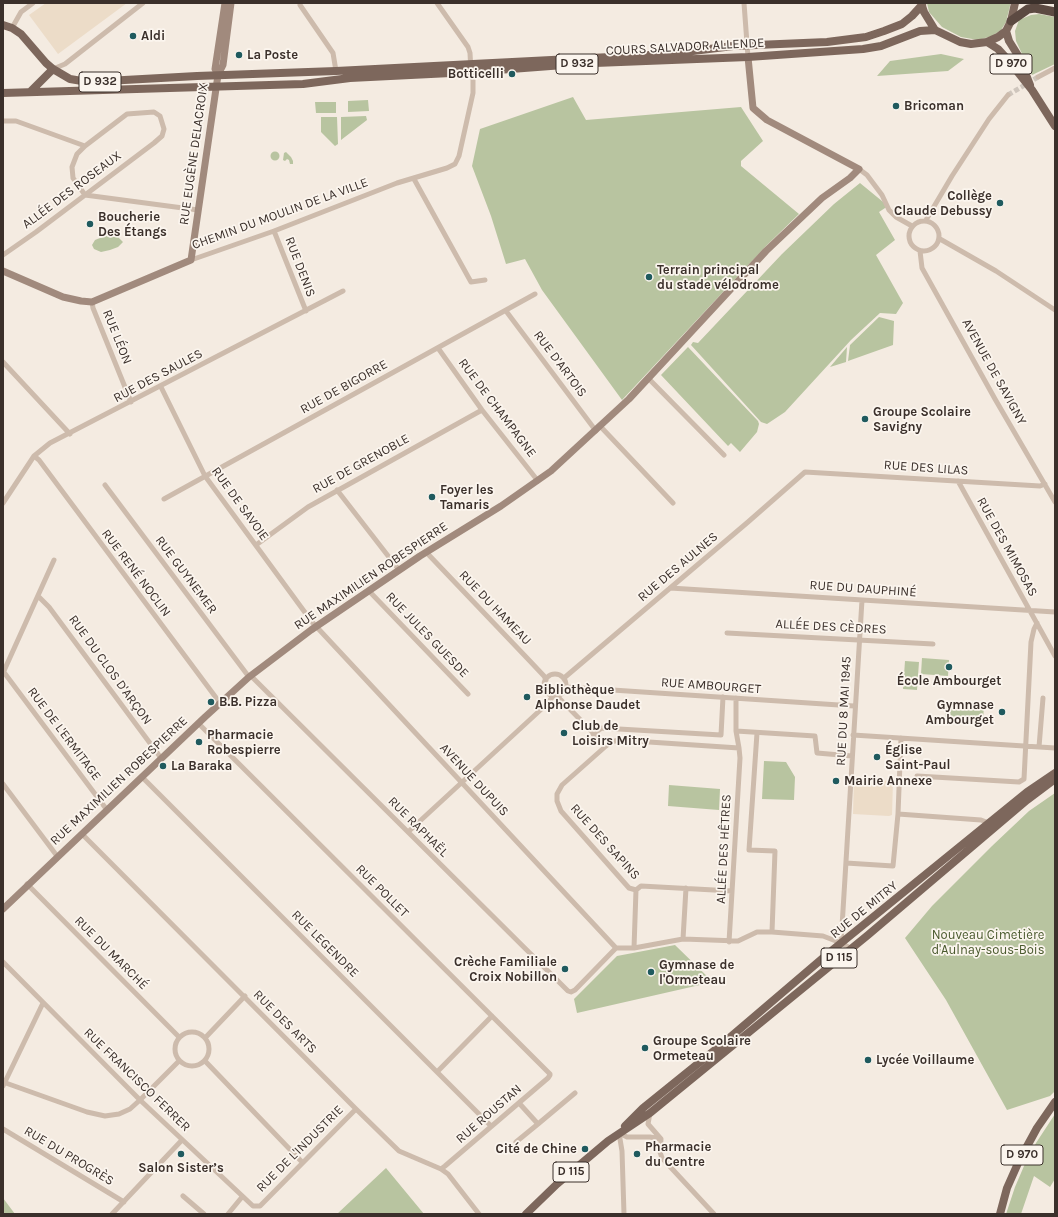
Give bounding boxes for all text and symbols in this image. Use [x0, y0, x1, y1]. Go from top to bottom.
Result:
place label: Aldi [141, 28, 165, 44]
marker: Aldi [128, 31, 138, 41]
street label: COURS SALVADOR ALLENDE [605, 35, 765, 59]
place label: La Poste [247, 47, 298, 63]
marker: La Poste [234, 50, 244, 60]
road number: D 932 [556, 54, 598, 74]
road number: D 970 [990, 54, 1032, 74]
place label: Botticelli [448, 66, 504, 82]
marker: Botticelli [507, 69, 517, 79]
road number: D 932 [79, 72, 121, 92]
street label: RUE EUGÈNE DELACROIX [176, 82, 212, 226]
place label: Bricoman [904, 98, 964, 114]
marker: Bricoman [891, 101, 901, 111]
street label: ALLÉE DES ROSEAUX [19, 148, 125, 232]
street label: CHEMIN DU MOULIN DE LA VILLE [190, 175, 370, 253]
place label: Collège Claude Debussy [894, 188, 992, 219]
marker: Collège Claude Debussy [995, 198, 1005, 208]
place label: Boucherie Des Étangs [98, 209, 167, 240]
marker: Boucherie Des Étangs [85, 219, 95, 229]
street label: RUE DENIS [281, 235, 319, 299]
place label: Terrain principal du stade vélodrome [657, 262, 779, 293]
marker: Terrain principal du stade vélodrome [644, 272, 654, 282]
street label: RUE LÉON [99, 307, 135, 367]
street label: AVENUE DE SAVIGNY [958, 316, 1030, 428]
street label: RUE D'ARTOIS [530, 328, 590, 400]
street label: RUE DES SAULES [111, 346, 205, 406]
street label: RUE DE CHAMPAGNE [455, 356, 539, 460]
street label: RUE DE BIGORRE [298, 357, 390, 417]
place label: Groupe Scolaire Savigny [873, 404, 971, 435]
marker: Groupe Scolaire Savigny [860, 414, 870, 424]
street label: RUE DE GRENOBLE [310, 431, 412, 497]
street label: RUE DES LILAS [883, 457, 969, 479]
street label: RUE DE SAVOIE [208, 464, 272, 544]
place label: Foyer les Tamaris [440, 482, 494, 513]
marker: Foyer les Tamaris [427, 492, 437, 502]
street label: RUE DES MIMOSAS [973, 495, 1041, 599]
street label: RUE MAXIMILIEN ROBESPIERRE [291, 519, 451, 633]
street label: RUE RENÉ NOCLIN [98, 526, 174, 620]
street label: RUE DES AULNES [635, 529, 721, 605]
street label: RUE GUYNEMER [152, 533, 220, 617]
street label: RUE DU HAMEAU [456, 568, 534, 648]
street label: RUE DU DAUPHINÉ [809, 577, 917, 601]
street label: RUE JULES GUESDE [382, 589, 472, 681]
street label: RUE DU CLOS D'ARÇON [65, 612, 155, 728]
street label: ALLÉE DES CÈDRES [775, 616, 887, 638]
street label: RUE DU 8 MAI 1945 [833, 656, 855, 766]
marker: École Ambourget [944, 662, 954, 672]
place label: École Ambourget [897, 673, 1001, 689]
street label: RUE AMBOURGET [660, 675, 762, 697]
place label: Bibliothèque Alphonse Daudet [535, 682, 640, 713]
street label: RUE DE L'ERMITAGE [24, 684, 104, 784]
marker: Bibliothèque Alphonse Daudet [522, 692, 532, 702]
place label: B.B. Pizza [219, 694, 277, 710]
marker: B.B. Pizza [206, 697, 216, 707]
place label: Gymnase Ambourget [925, 697, 994, 728]
marker: Gymnase Ambourget [997, 707, 1007, 717]
street label: RUE MAXIMILIEN ROBESPIERRE [47, 713, 191, 849]
place label: Club de Loisirs Mitry [572, 718, 649, 749]
place label: Pharmacie Robespierre [207, 727, 281, 758]
marker: Club de Loisirs Mitry [559, 728, 569, 738]
marker: Pharmacie Robespierre [194, 737, 204, 747]
street label: AVENUE DUPUIS [436, 740, 512, 820]
place label: Église Saint-Paul [885, 742, 951, 773]
marker: Église Saint-Paul [872, 752, 882, 762]
place label: La Baraka [171, 758, 232, 774]
marker: La Baraka [158, 761, 168, 771]
place label: Mairie Annexe [844, 773, 932, 789]
marker: Mairie Annexe [831, 776, 841, 786]
street label: RUE RAPHAËL [385, 794, 451, 860]
street label: ALLÉE DES HÊTRES [713, 794, 735, 904]
street label: RUE DES SAPINS [567, 801, 643, 883]
street label: RUE POLLET [352, 861, 412, 921]
street label: RUE DE MITRY [827, 878, 901, 942]
street label: RUE LEGENDRE [288, 907, 362, 981]
street label: RUE DU MARCHÉ [71, 913, 151, 993]
park label: Nouveau Cimetière d'Aulnay-sous-Bois [931, 927, 1045, 958]
road number: D 115 [821, 948, 857, 968]
place label: Crèche Familiale Croix Nobillon [454, 954, 557, 985]
place label: Gymnase de l'Ormeteau [659, 957, 734, 988]
marker: Crèche Familiale Croix Nobillon [560, 964, 570, 974]
marker: Gymnase de l'Ormeteau [646, 967, 656, 977]
street label: RUE DES ARTS [250, 987, 320, 1057]
street label: RUE FRANCISCO FERRER [80, 1025, 194, 1135]
place label: Groupe Scolaire Ormeteau [653, 1033, 751, 1064]
marker: Groupe Scolaire Ormeteau [640, 1043, 650, 1053]
place label: Lycée Voillaume [876, 1052, 974, 1068]
marker: Lycée Voillaume [863, 1055, 873, 1065]
street label: RUE ROUSTAN [453, 1081, 525, 1147]
street label: RUE DE L'INDUSTRIE [253, 1102, 347, 1196]
street label: RUE DU PROGRÈS [21, 1123, 117, 1189]
place label: Pharmacie du Centre [645, 1139, 711, 1170]
place label: Cité de Chine [495, 1141, 577, 1157]
marker: Cité de Chine [580, 1144, 590, 1154]
road number: D 970 [1001, 1145, 1043, 1165]
marker: Salon Sister’s [176, 1149, 186, 1159]
marker: Pharmacie du Centre [632, 1149, 642, 1159]
place label: Salon Sister’s [138, 1160, 224, 1176]
road number: D 115 [553, 1162, 589, 1182]

